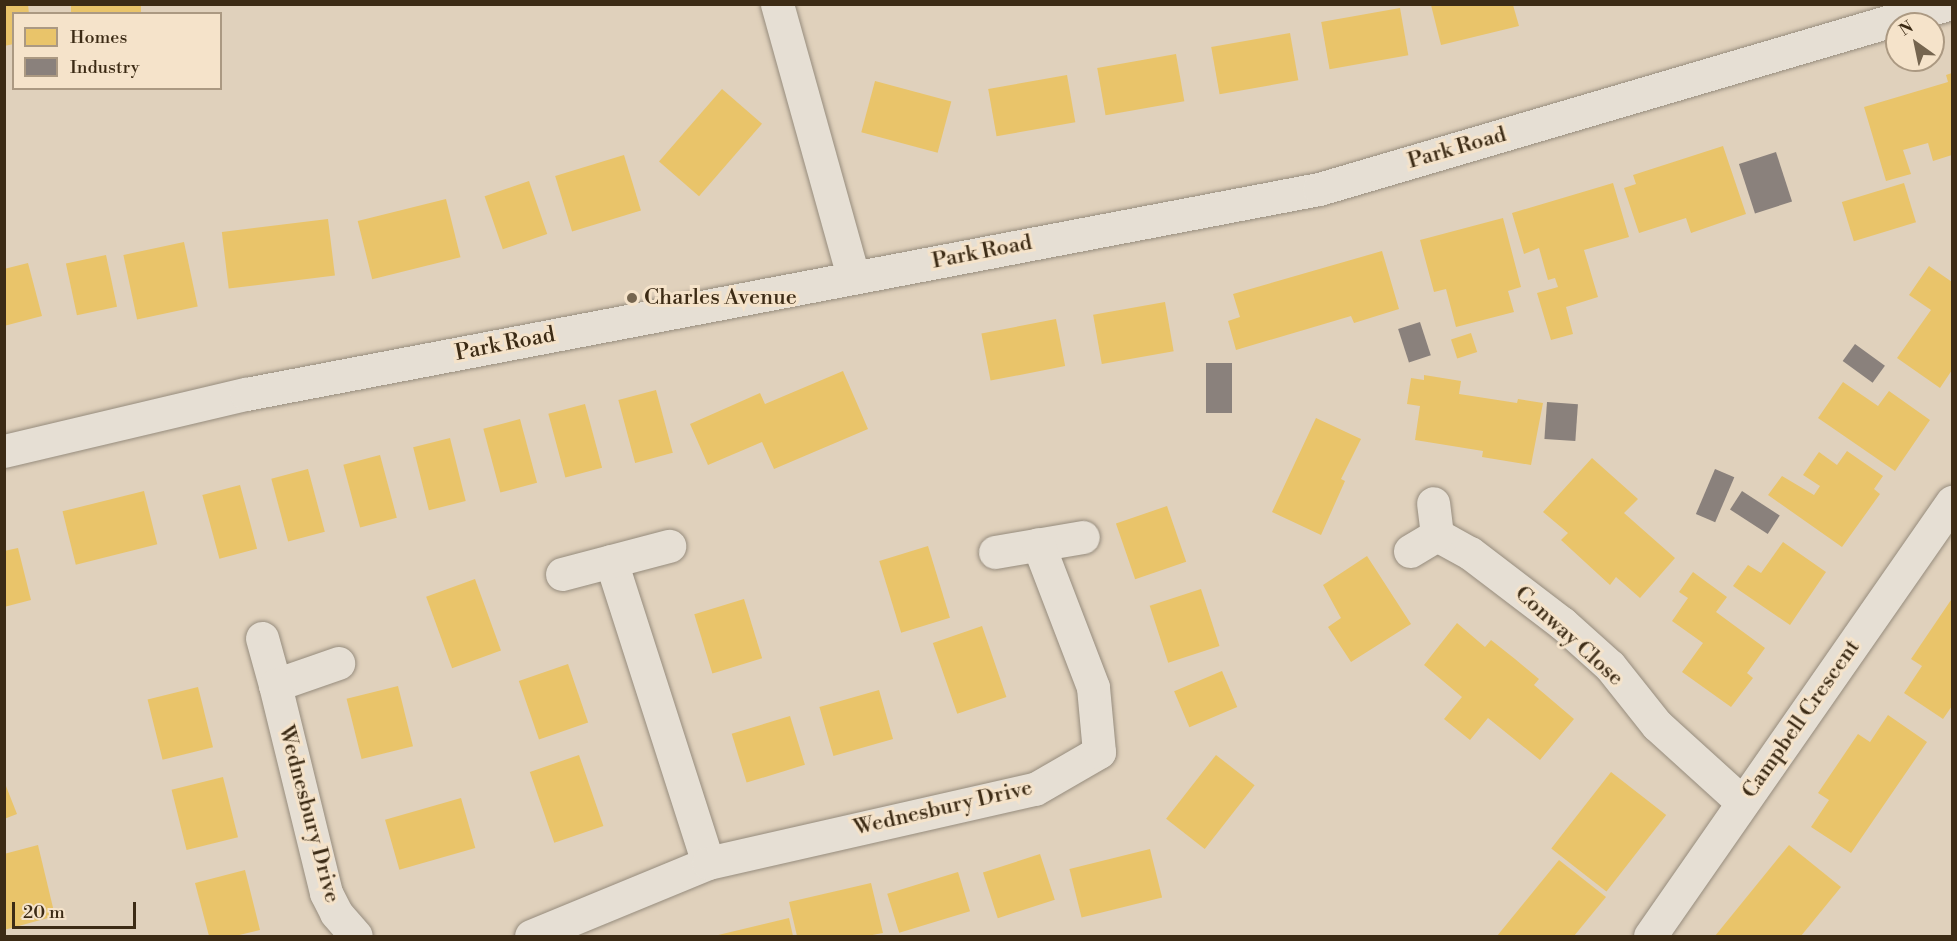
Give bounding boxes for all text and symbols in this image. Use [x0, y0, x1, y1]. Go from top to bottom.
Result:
legend [12, 12, 222, 90]
north arrow [1885, 12, 1945, 72]
text: N [1896, 17, 1917, 40]
text: Homes [70, 26, 127, 49]
text: Industry [70, 56, 140, 79]
street label: Park Road [1405, 121, 1509, 175]
street label: Park Road [930, 229, 1034, 275]
place label: Charles Avenue [644, 285, 797, 311]
marker: Charles Avenue [625, 291, 639, 305]
street label: Park Road [453, 321, 557, 367]
street label: Conway Close [1509, 580, 1629, 692]
street label: Campbell Crescent [1736, 635, 1866, 803]
street label: Wednesbury Drive [273, 722, 345, 906]
street label: Wednesbury Drive [851, 775, 1035, 841]
scale bar [15, 890, 140, 928]
text: 20 m [23, 901, 65, 924]

